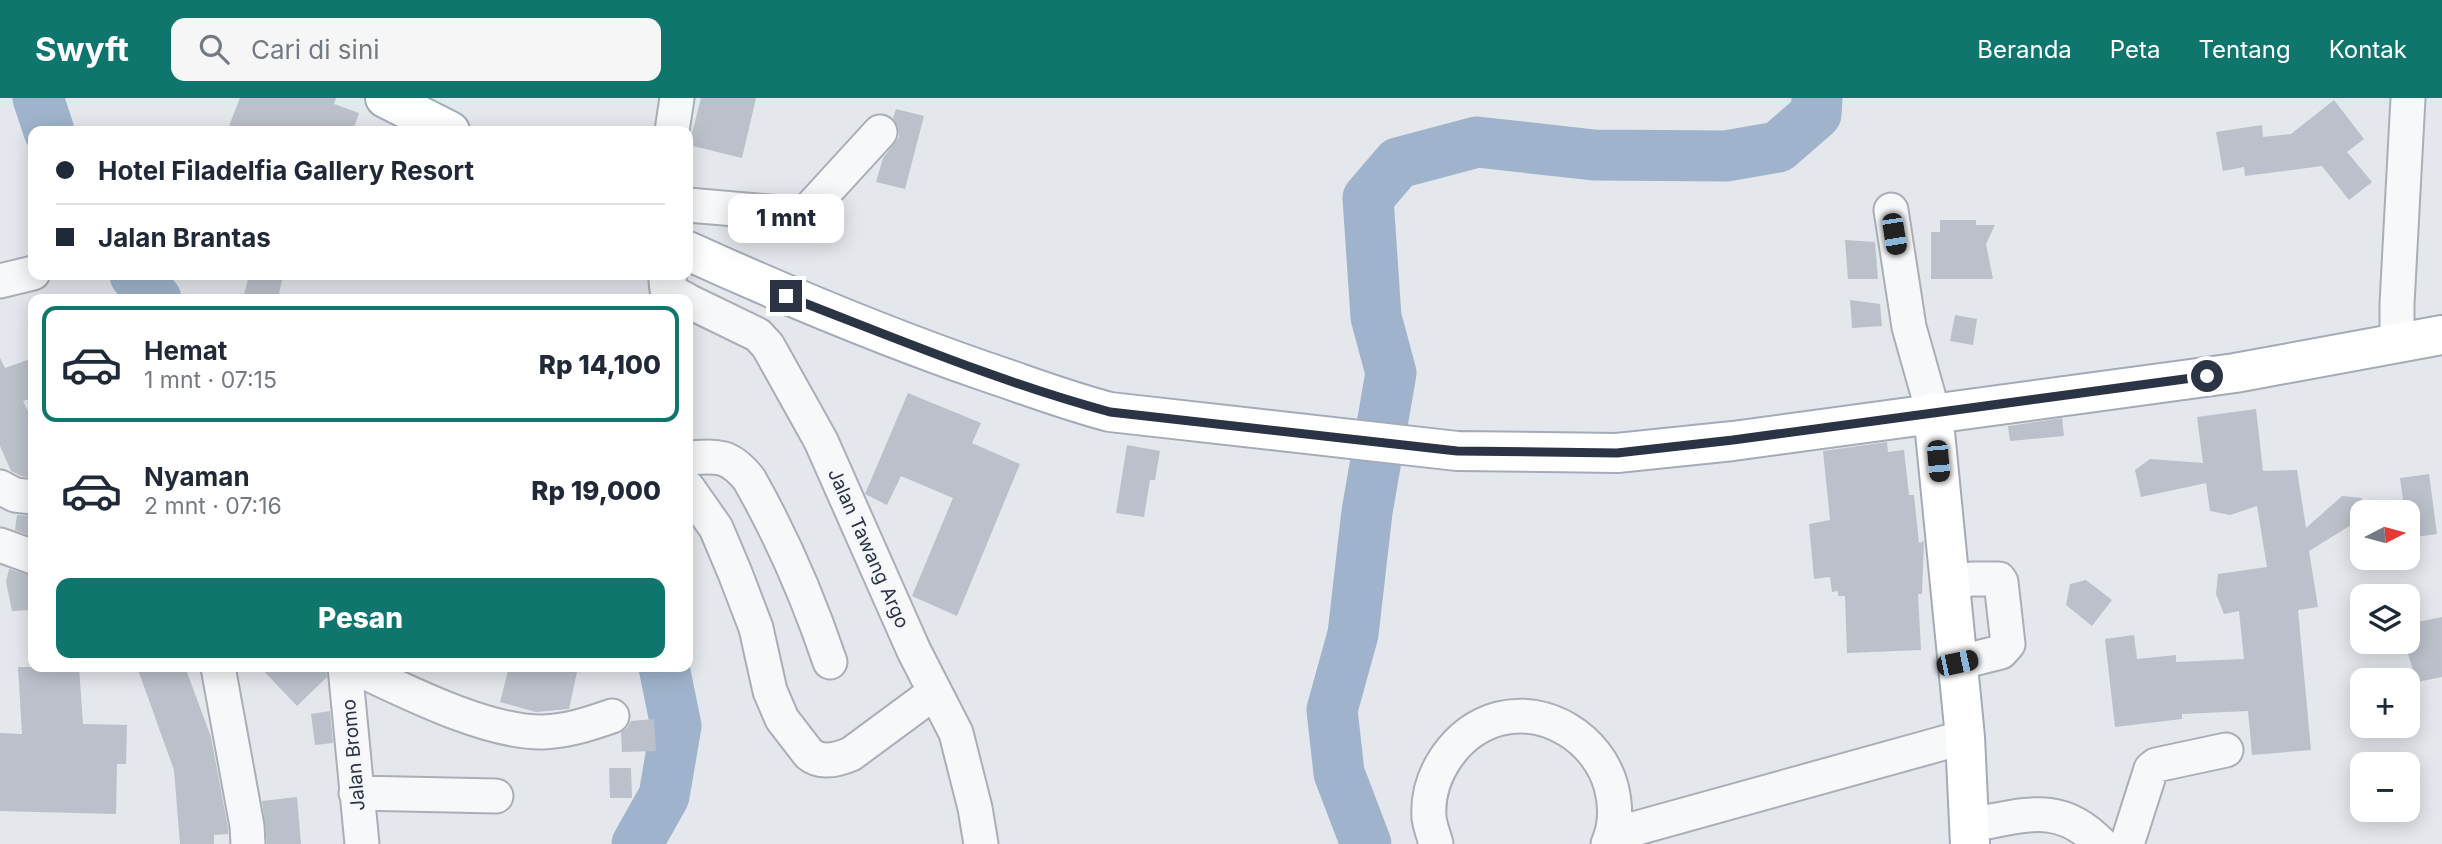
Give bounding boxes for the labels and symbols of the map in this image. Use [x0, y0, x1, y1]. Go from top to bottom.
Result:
callout: 1 mnt [728, 194, 844, 244]
car [1881, 212, 1908, 256]
route end [770, 280, 802, 312]
route start [2191, 360, 2223, 392]
car [1926, 439, 1951, 483]
street label: Jalan Tawang Argo [823, 465, 914, 632]
north arrow [2350, 500, 2420, 570]
car [1935, 648, 1980, 678]
street label: Jalan Bromo [337, 698, 370, 812]

